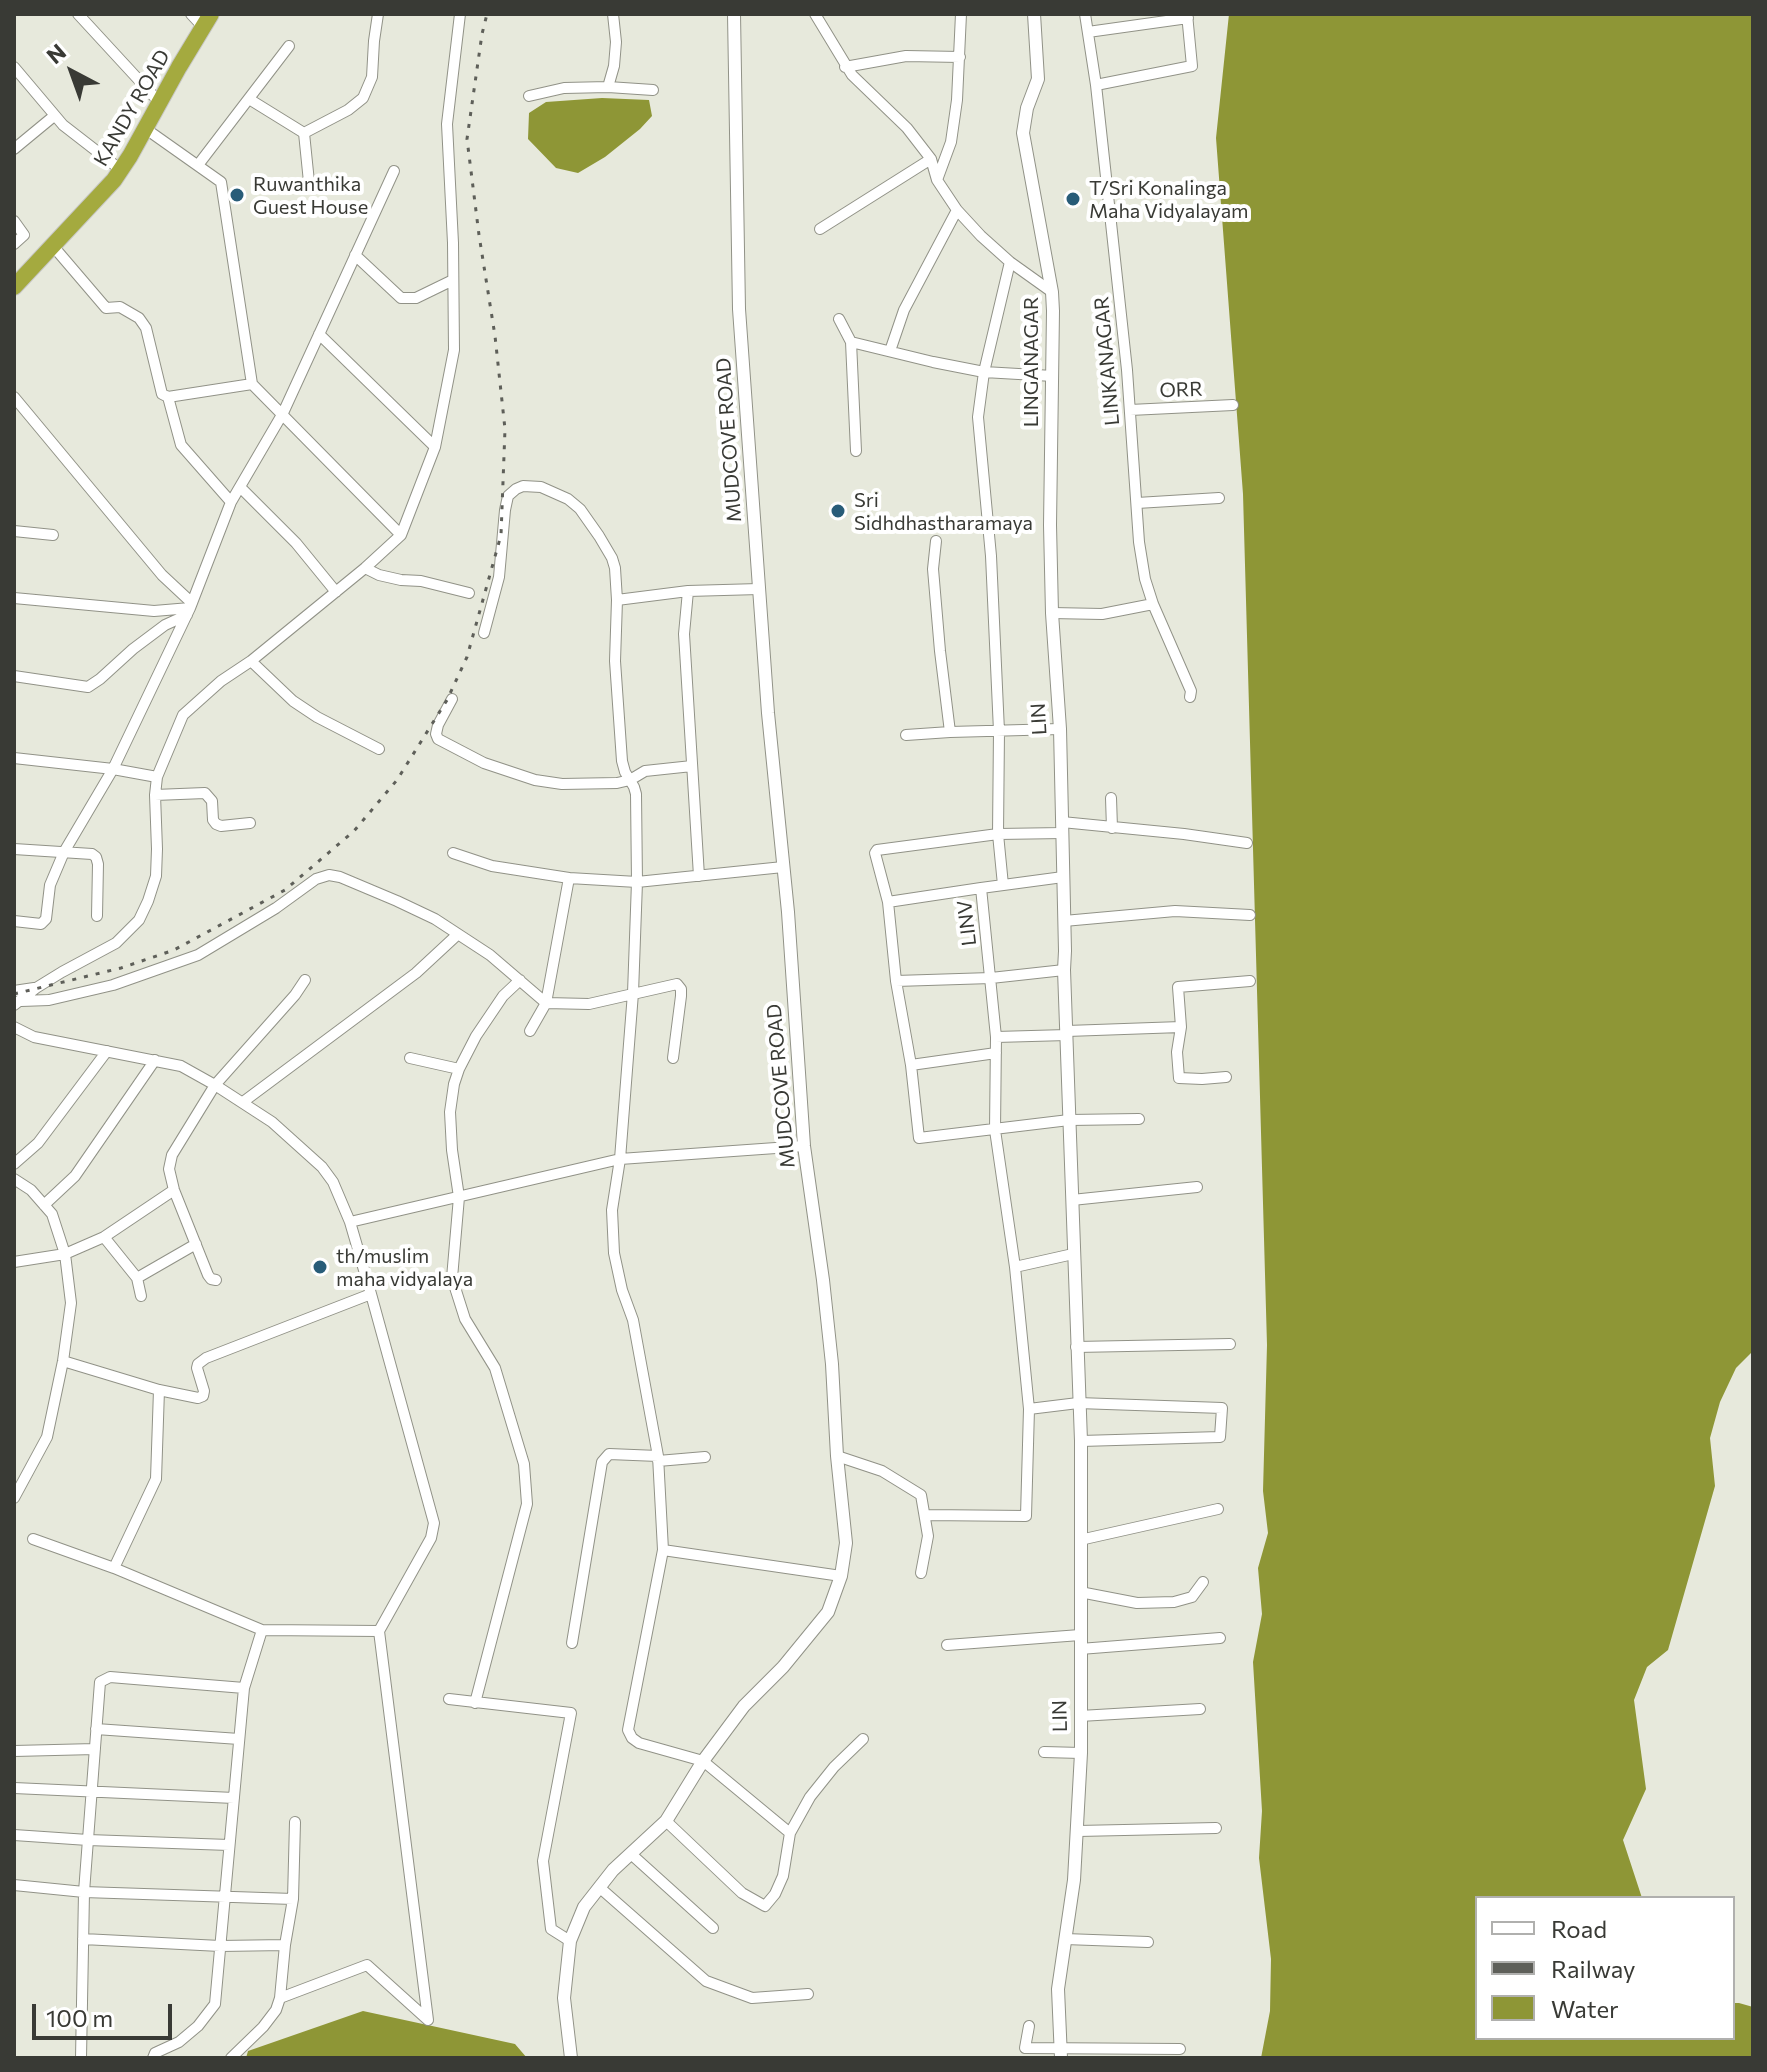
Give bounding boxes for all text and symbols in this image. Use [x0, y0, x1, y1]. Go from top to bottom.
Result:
north arrow [32, 32, 112, 112]
text: N [41, 38, 71, 69]
street label: KANDY ROAD [89, 45, 175, 171]
place label: Ruwanthika Guest House [253, 172, 368, 219]
place label: T/Sri Konalinga Maha Vidyalayam [1089, 176, 1249, 223]
marker: Ruwanthika Guest House [228, 186, 246, 204]
marker: T/Sri Konalinga Maha Vidyalayam [1064, 190, 1082, 208]
street label: LINKANAGAR [1089, 295, 1125, 427]
street label: LINGANAGAR [1019, 297, 1043, 427]
street label: MUDCOVE ROAD [711, 357, 747, 523]
street label: ORR [1159, 377, 1203, 403]
place label: Sri Sidhdhastharamaya [854, 488, 1033, 535]
marker: Sri Sidhdhastharamaya [829, 502, 847, 520]
street label: LIN [1026, 702, 1052, 736]
street label: LINV [952, 899, 982, 947]
street label: MUDCOVE ROAD [762, 1003, 800, 1169]
place label: th/muslim maha vidyalaya [336, 1244, 473, 1291]
marker: th/muslim maha vidyalaya [311, 1258, 329, 1276]
street label: LIN [1048, 1700, 1072, 1732]
legend [1475, 1896, 1735, 2040]
text: Road [1551, 1914, 1607, 1943]
text: Railway [1551, 1954, 1636, 1983]
scale bar [36, 1988, 176, 2038]
text: Water [1551, 1994, 1619, 2023]
text: 100 m [46, 2003, 113, 2032]

